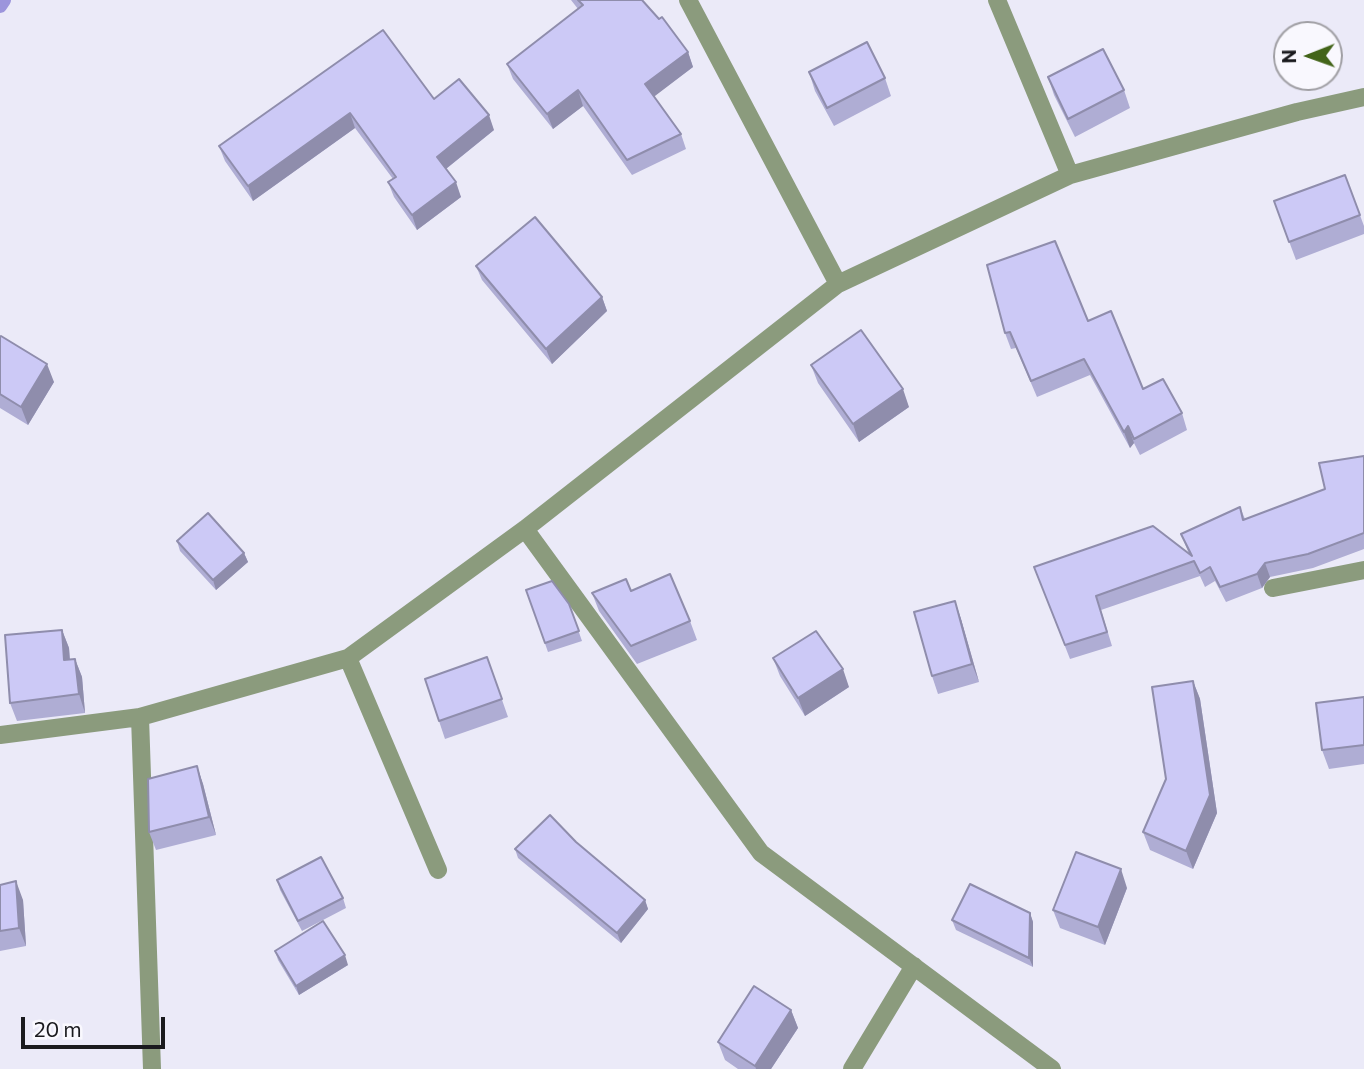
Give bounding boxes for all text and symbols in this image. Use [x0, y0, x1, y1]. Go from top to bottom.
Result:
north arrow [1273, 21, 1343, 91]
text: N [1277, 49, 1300, 64]
scale bar [24, 1002, 168, 1046]
text: 20 m [34, 1016, 82, 1041]

